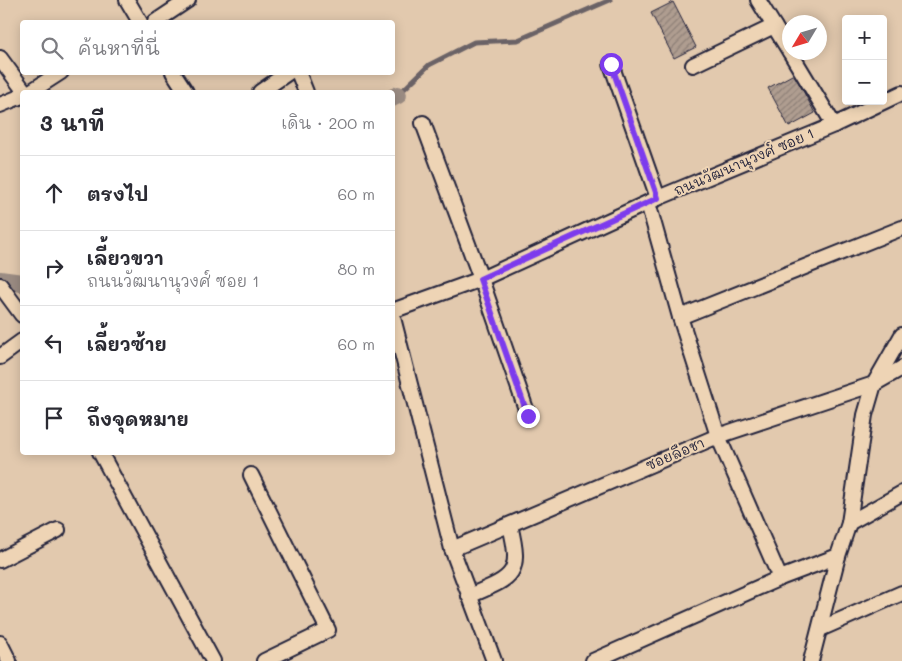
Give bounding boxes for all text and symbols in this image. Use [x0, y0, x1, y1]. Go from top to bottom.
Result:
north arrow [782, 15, 827, 60]
map controls [842, 15, 887, 105]
button: + [842, 15, 887, 60]
search box [20, 20, 395, 75]
icon: search [38, 34, 66, 62]
text: ค้นหาที่นี่ [78, 35, 160, 60]
route start [600, 53, 623, 76]
button: − [842, 60, 887, 105]
text: 3 นาที [40, 109, 104, 136]
text: เดิน · 200 m [281, 112, 375, 133]
street label: ถนนวัฒนานุวงศ์ ซอย 1 [671, 123, 818, 202]
icon: ahead [40, 179, 68, 207]
text: ตรงไป [87, 181, 148, 206]
text: 60 m [338, 183, 375, 204]
text: เลี้ยวขวา [87, 245, 164, 270]
icon: right [40, 254, 68, 282]
text: 80 m [338, 258, 375, 279]
text: ถนนวัฒนานุวงศ์ ซอย 1 [87, 270, 259, 291]
icon: left [40, 329, 68, 357]
text: เลี้ยวซ้าย [87, 331, 167, 356]
text: 60 m [338, 333, 375, 354]
icon: arrive [40, 404, 68, 432]
route end [517, 405, 540, 428]
text: ถึงจุดหมาย [87, 406, 189, 431]
street label: ซอยลือชา [642, 433, 707, 474]

